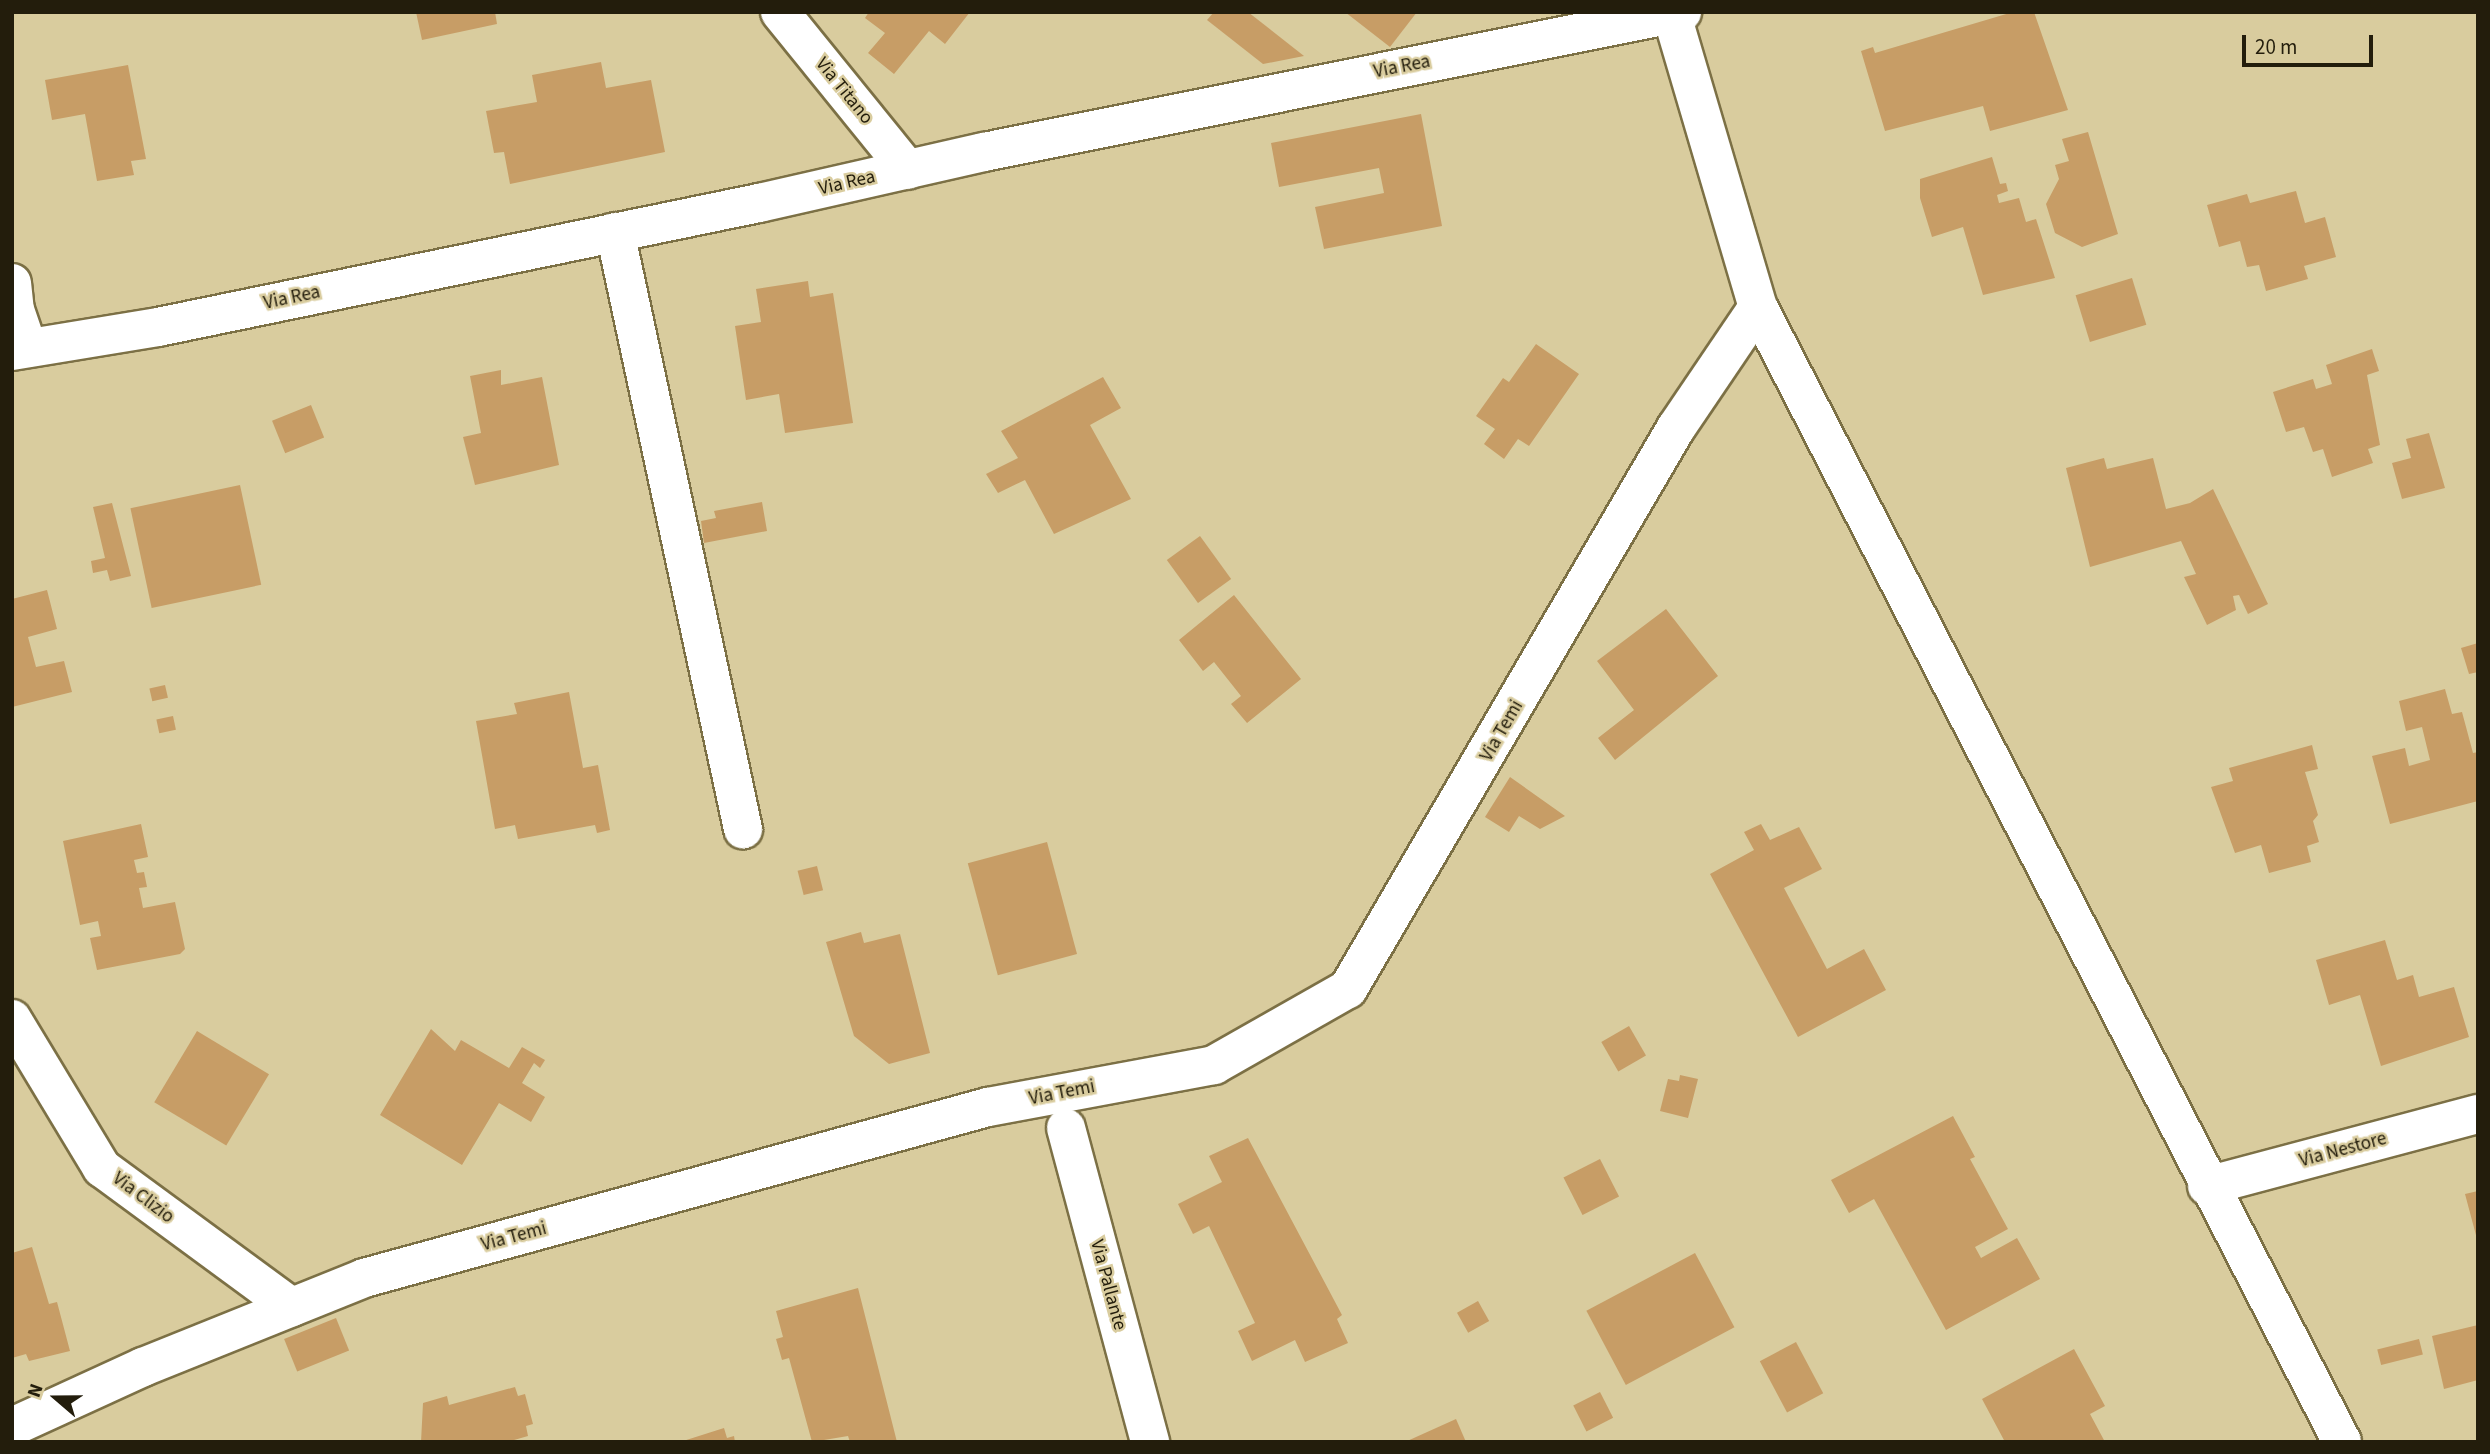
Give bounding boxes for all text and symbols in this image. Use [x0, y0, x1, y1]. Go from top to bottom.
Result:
scale bar [2245, 21, 2376, 65]
text: 20 m [2255, 32, 2297, 62]
street label: Via Rea [1372, 50, 1432, 84]
street label: Via Titano [810, 53, 878, 129]
street label: Via Rea [817, 165, 877, 201]
street label: Via Rea [262, 281, 322, 315]
street label: Via Temi [1475, 696, 1529, 766]
street label: Via Temi [1027, 1075, 1097, 1111]
street label: Via Nestore [2297, 1127, 2389, 1173]
street label: Via Clizio [108, 1167, 178, 1229]
street label: Via Temi [479, 1217, 549, 1257]
street label: Via Pallante [1085, 1237, 1131, 1333]
north arrow [21, 1363, 91, 1433]
text: N [21, 1380, 51, 1401]

